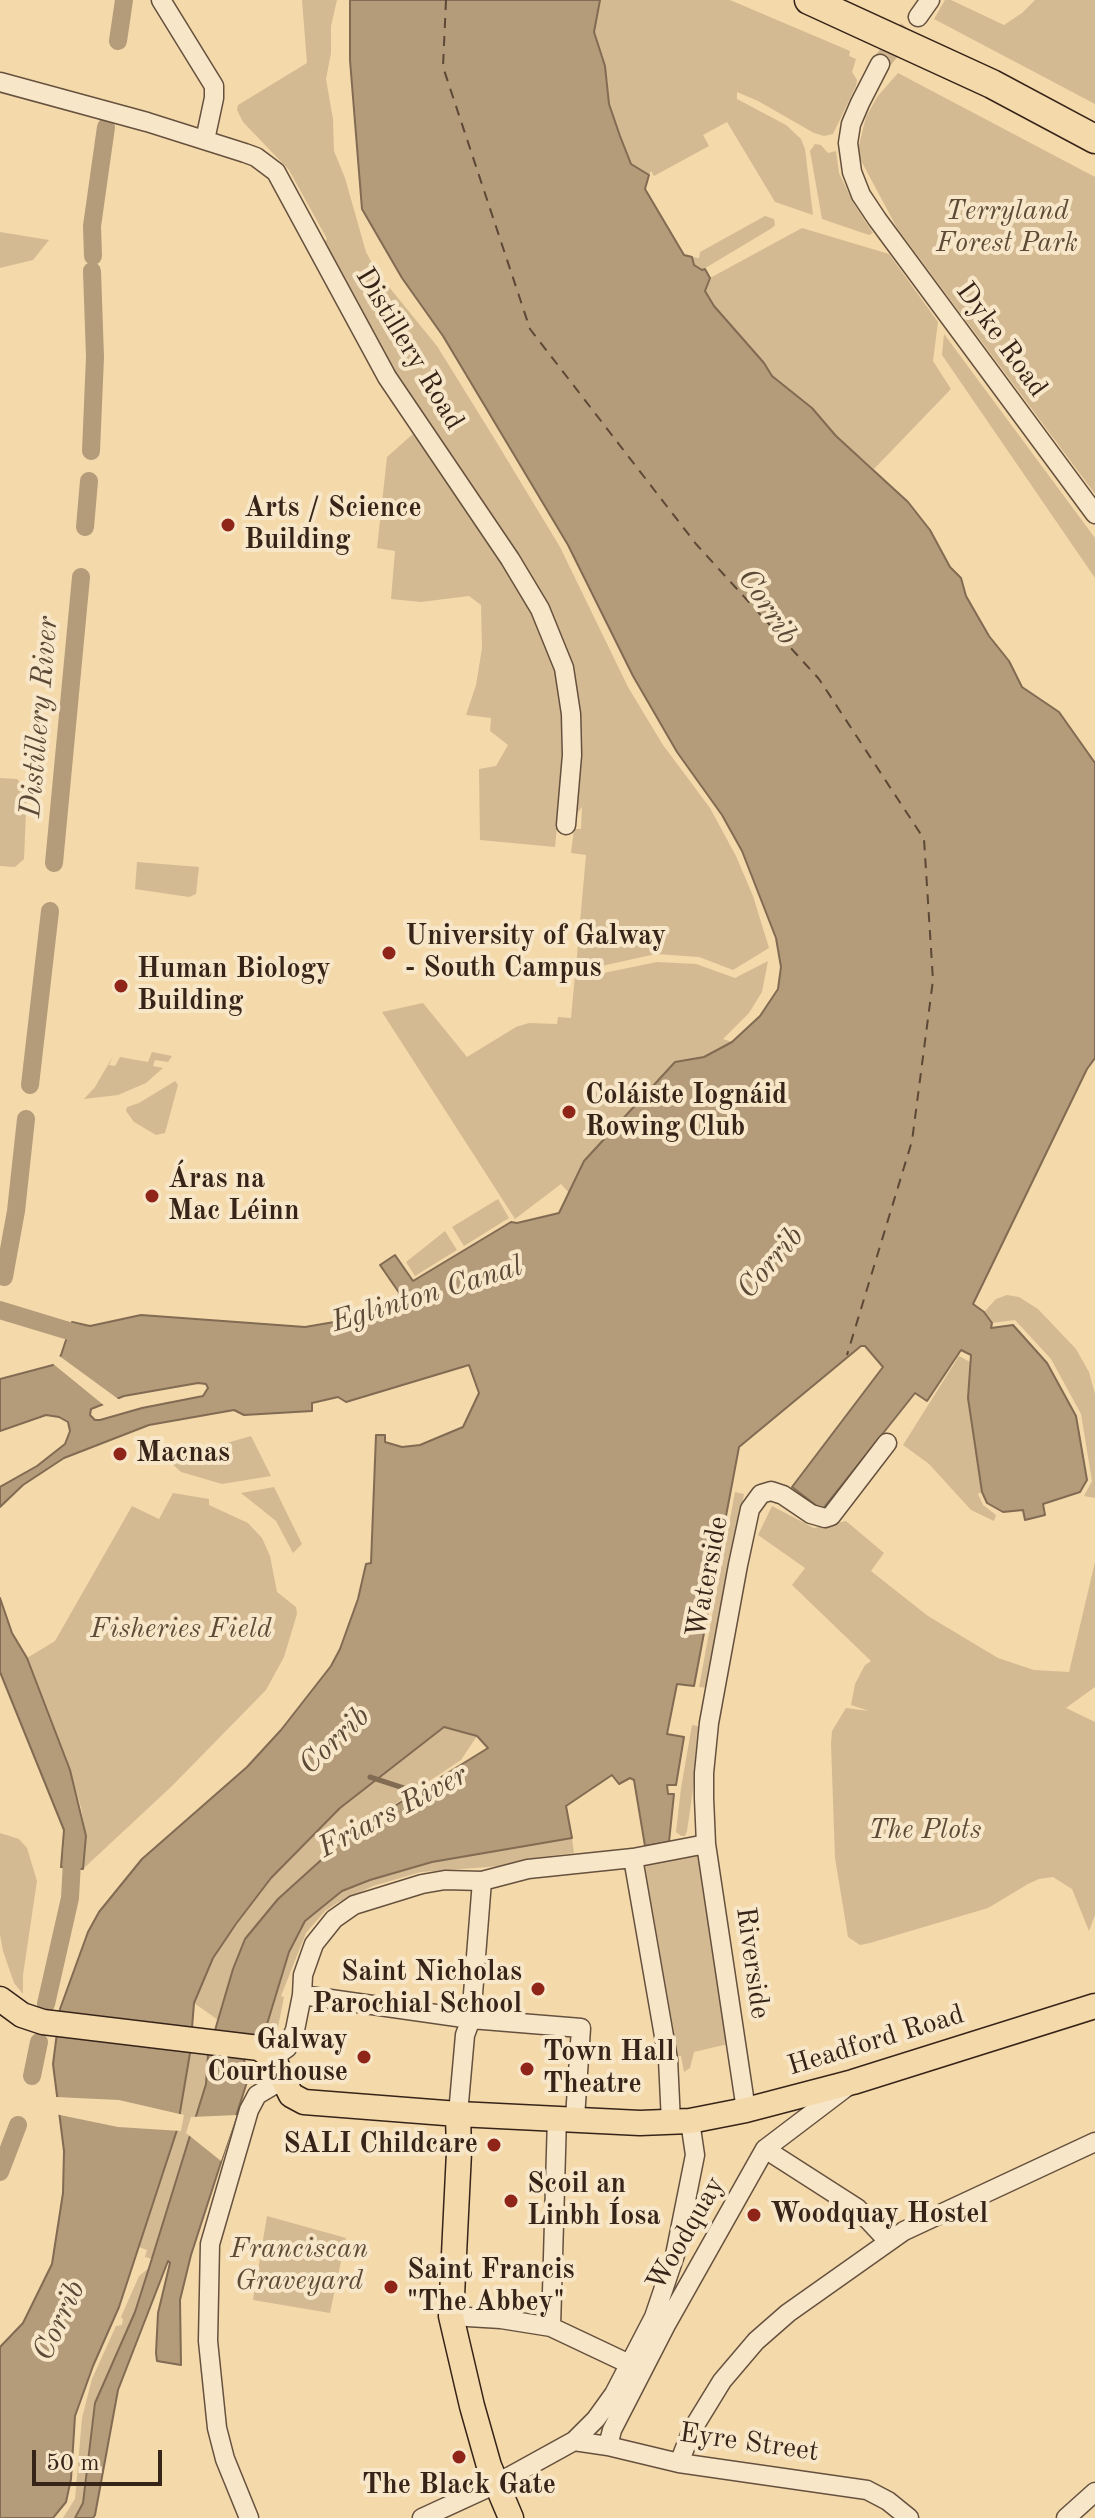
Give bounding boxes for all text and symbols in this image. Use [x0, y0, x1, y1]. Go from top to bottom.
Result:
park label: Terryland Forest Park [936, 195, 1078, 261]
street label: Distillery Road [347, 262, 471, 436]
street label: Dyke Road [948, 276, 1054, 404]
place label: Arts / Science Building [244, 492, 422, 558]
marker: Arts / Science Building [219, 516, 237, 534]
water label: Corrib [729, 562, 805, 652]
water label: Distillery River [13, 615, 67, 819]
place label: University of Galway - South Campus [405, 920, 666, 986]
marker: University of Galway - South Campus [380, 944, 398, 962]
place label: Human Biology Building [137, 953, 331, 1019]
marker: Human Biology Building [112, 977, 130, 995]
place label: Coláiste Iognáid Rowing Club [585, 1079, 787, 1145]
marker: Coláiste Iognáid Rowing Club [560, 1103, 578, 1121]
place label: Áras na Mac Léinn [168, 1163, 299, 1229]
marker: Áras na Mac Léinn [143, 1187, 161, 1205]
water label: Corrib [730, 1219, 812, 1307]
water label: Eglinton Canal [327, 1249, 527, 1341]
place label: Macnas [136, 1437, 230, 1471]
marker: Macnas [111, 1445, 129, 1463]
street label: Waterside [680, 1513, 736, 1641]
park label: Fisheries Field [90, 1613, 272, 1647]
water label: Corrib [292, 1699, 378, 1783]
water label: Friars River [312, 1758, 474, 1866]
park label: The Plots [868, 1814, 982, 1848]
street label: Riverside [728, 1905, 776, 2021]
place label: Saint Nicholas Parochial School [312, 1956, 522, 2022]
marker: Saint Nicholas Parochial School [529, 1980, 547, 1998]
street label: Headford Road [784, 1998, 968, 2084]
place label: Galway Courthouse [207, 2024, 348, 2090]
place label: Town Hall Theatre [543, 2036, 675, 2102]
marker: Galway Courthouse [355, 2048, 373, 2066]
marker: Town Hall Theatre [518, 2060, 536, 2078]
place label: SALI Childcare [283, 2128, 478, 2162]
marker: SALI Childcare [485, 2136, 503, 2154]
place label: Scoil an Linbh Íosa [527, 2168, 661, 2234]
street label: Woodquay [640, 2171, 732, 2297]
marker: Scoil an Linbh Íosa [502, 2192, 520, 2210]
place label: Woodquay Hostel [770, 2198, 988, 2232]
marker: Woodquay Hostel [745, 2206, 763, 2224]
park label: Franciscan Graveyard [230, 2233, 368, 2299]
place label: Saint Francis "The Abbey" [407, 2254, 575, 2320]
water label: Corrib [26, 2275, 94, 2367]
marker: Saint Francis "The Abbey" [382, 2278, 400, 2296]
street label: Eyre Street [677, 2417, 821, 2469]
scale bar [36, 2434, 166, 2484]
marker: The Black Gate [450, 2448, 468, 2466]
text: 50 m [46, 2452, 100, 2476]
place label: The Black Gate [362, 2469, 556, 2503]

